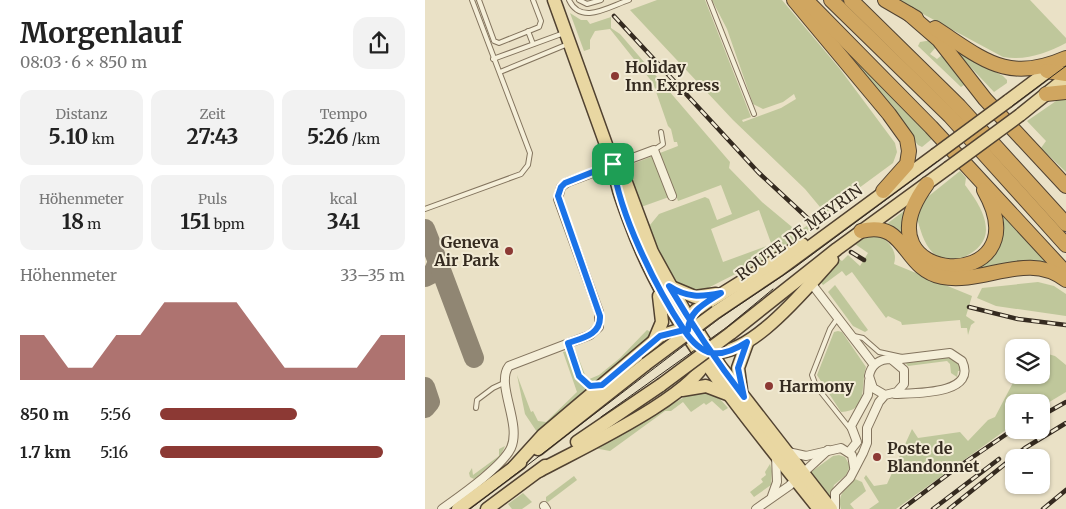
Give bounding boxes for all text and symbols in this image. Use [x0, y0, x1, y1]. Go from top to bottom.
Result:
text: Morgenlauf [20, 15, 182, 51]
button: share [353, 17, 405, 69]
text: 08:03 · 6 × 850 m [20, 52, 147, 72]
place label: Holiday Inn Express [625, 57, 720, 95]
marker: Holiday Inn Express [609, 70, 621, 82]
text: Distanz [56, 105, 107, 123]
text: Zeit [199, 105, 226, 123]
text: Tempo [320, 105, 367, 123]
text: 5.10 [48, 123, 88, 150]
text: 27:43 [187, 123, 238, 150]
text: 5:26 [307, 123, 349, 150]
text: km [88, 130, 115, 148]
text: /km [349, 130, 380, 148]
pin [592, 143, 634, 185]
icon: arrive [599, 150, 627, 178]
street label: ROUTE DE MEYRIN [732, 179, 867, 285]
text: Höhenmeter [39, 190, 124, 208]
text: Puls [198, 190, 227, 208]
text: kcal [330, 190, 357, 208]
text: 18 [62, 208, 84, 235]
text: 151 [180, 208, 211, 235]
text: 341 [327, 208, 360, 235]
text: m [84, 215, 101, 233]
text: bpm [211, 215, 245, 233]
place label: Geneva Air Park [433, 232, 500, 270]
marker: Geneva Air Park [503, 245, 515, 257]
text: Höhenmeter [20, 265, 117, 285]
text: 33–35 m [340, 265, 405, 285]
map controls [1005, 339, 1050, 494]
button: layers [1005, 339, 1050, 384]
place label: Harmony [779, 376, 855, 396]
marker: Harmony [763, 380, 775, 392]
button: + [1005, 394, 1050, 439]
text: 850 m [20, 404, 69, 424]
text: 5:56 [100, 404, 131, 424]
place label: Poste de Blandonnet [887, 438, 980, 476]
text: 1.7 km [20, 442, 71, 462]
text: 5:16 [100, 442, 128, 462]
button: − [1005, 449, 1050, 494]
marker: Poste de Blandonnet [871, 451, 883, 463]

